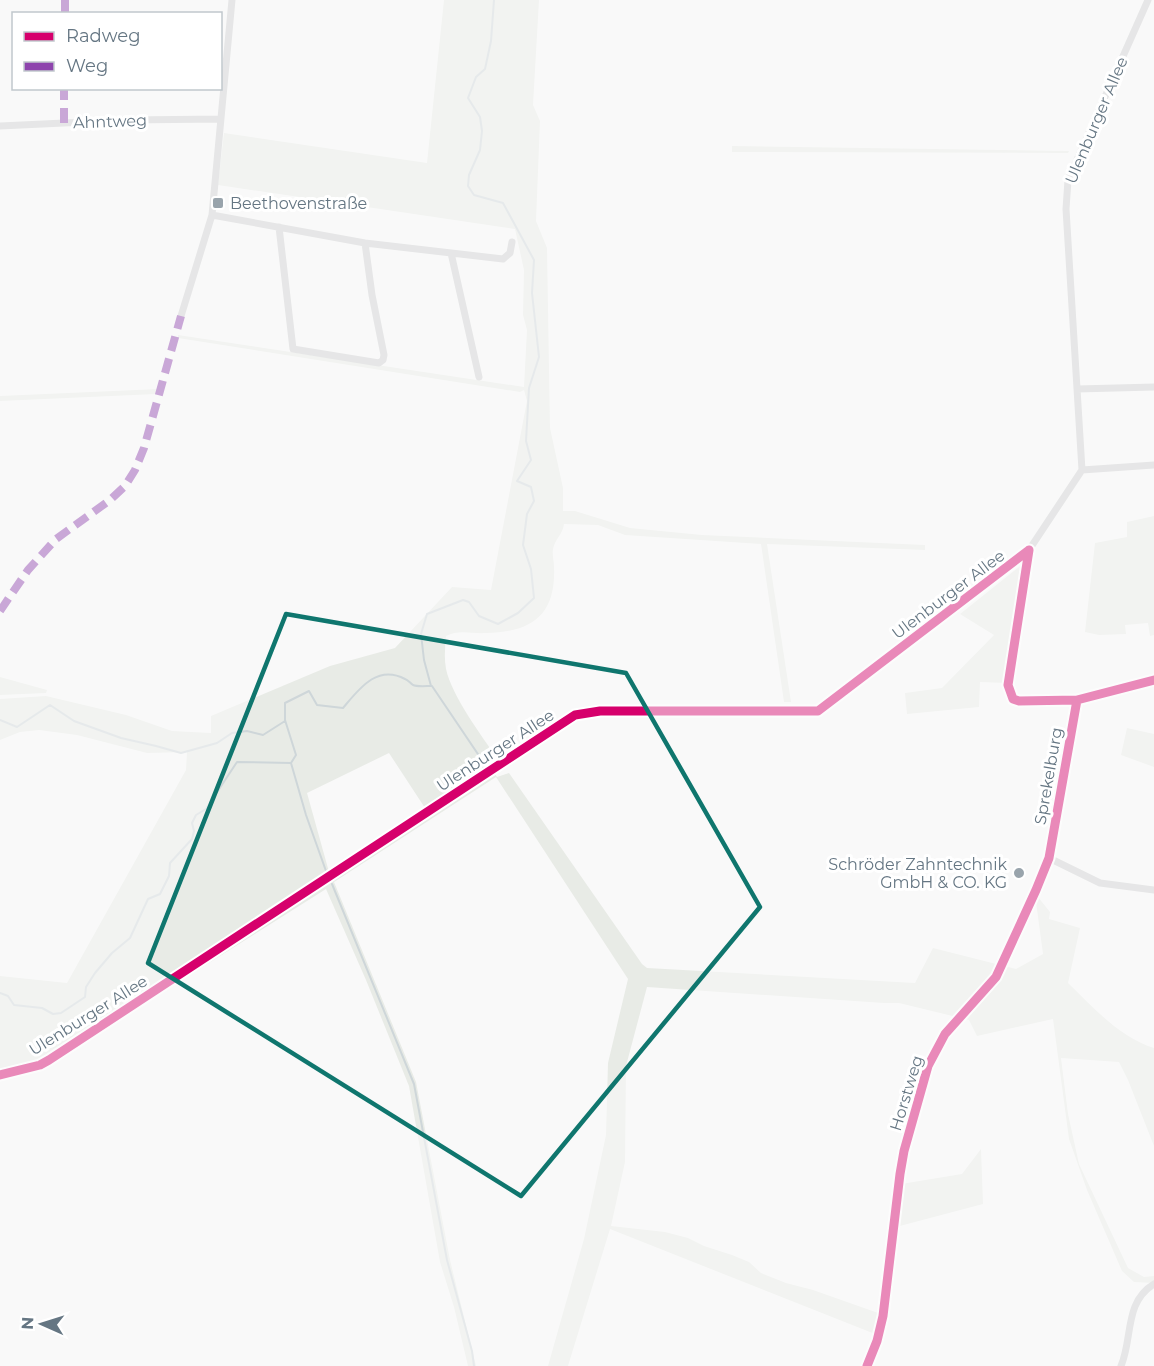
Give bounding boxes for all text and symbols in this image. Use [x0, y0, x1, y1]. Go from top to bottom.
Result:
legend [12, 12, 222, 90]
text: Radweg [66, 25, 141, 47]
street label: Ulenburger Allee [1061, 54, 1132, 186]
text: Weg [66, 55, 108, 77]
street label: Ahntweg [73, 111, 147, 132]
place label: Beethovenstraße [230, 194, 367, 213]
marker: Beethovenstraße [211, 196, 225, 210]
street label: Ulenburger Allee [888, 546, 1008, 643]
street label: Ulenburger Allee [433, 705, 557, 795]
street label: Sprekelburg [1031, 726, 1066, 826]
place label: Schröder Zahntechnik GmbH & CO. KG [828, 855, 1007, 892]
marker: Schröder Zahntechnik GmbH & CO. KG [1012, 866, 1026, 880]
street label: Ulenburger Allee [26, 971, 151, 1059]
street label: Horstweg [886, 1053, 927, 1133]
north arrow [12, 1294, 72, 1354]
text: N [18, 1316, 37, 1330]

